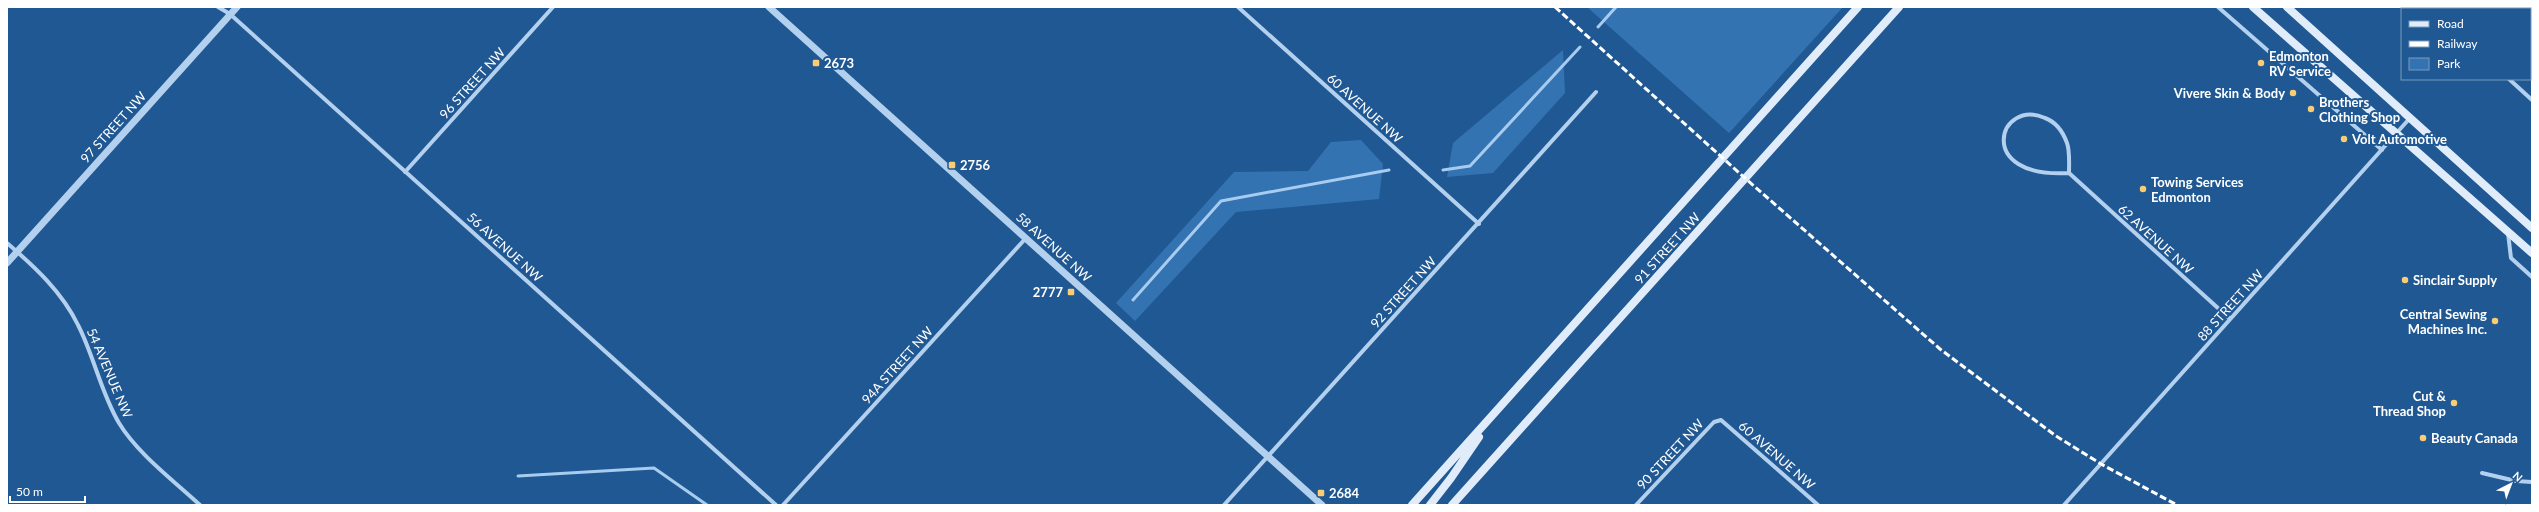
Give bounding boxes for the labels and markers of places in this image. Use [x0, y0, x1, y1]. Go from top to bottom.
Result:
place label: Edmonton RV Service [2269, 48, 2331, 79]
place label: 2673 [824, 55, 854, 71]
marker: 2673 [811, 58, 821, 68]
marker: Edmonton RV Service [2256, 58, 2266, 68]
place label: Vivere Skin & Body [2173, 85, 2285, 101]
marker: Vivere Skin & Body [2288, 88, 2298, 98]
place label: Brothers Clothing Shop [2319, 94, 2400, 125]
marker: Brothers Clothing Shop [2306, 104, 2316, 114]
place label: Volt Automotive [2351, 131, 2447, 147]
marker: Volt Automotive [2339, 134, 2349, 144]
place label: 2756 [960, 157, 991, 173]
marker: 2756 [947, 160, 957, 170]
place label: Towing Services Edmonton [2151, 174, 2244, 205]
marker: Towing Services Edmonton [2138, 184, 2148, 194]
place label: Sinclair Supply [2413, 272, 2497, 288]
marker: Sinclair Supply [2400, 275, 2410, 285]
place label: 2777 [1033, 284, 1063, 300]
marker: 2777 [1066, 287, 1076, 297]
place label: Central Sewing Machines Inc. [2400, 306, 2487, 337]
marker: Central Sewing Machines Inc. [2490, 316, 2500, 326]
place label: Cut & Thread Shop [2373, 388, 2447, 419]
marker: Cut & Thread Shop [2449, 398, 2459, 408]
place label: Beauty Canada [2431, 430, 2518, 446]
marker: Beauty Canada [2418, 433, 2428, 443]
place label: 2684 [1329, 485, 1360, 501]
marker: 2684 [1316, 488, 1326, 498]

